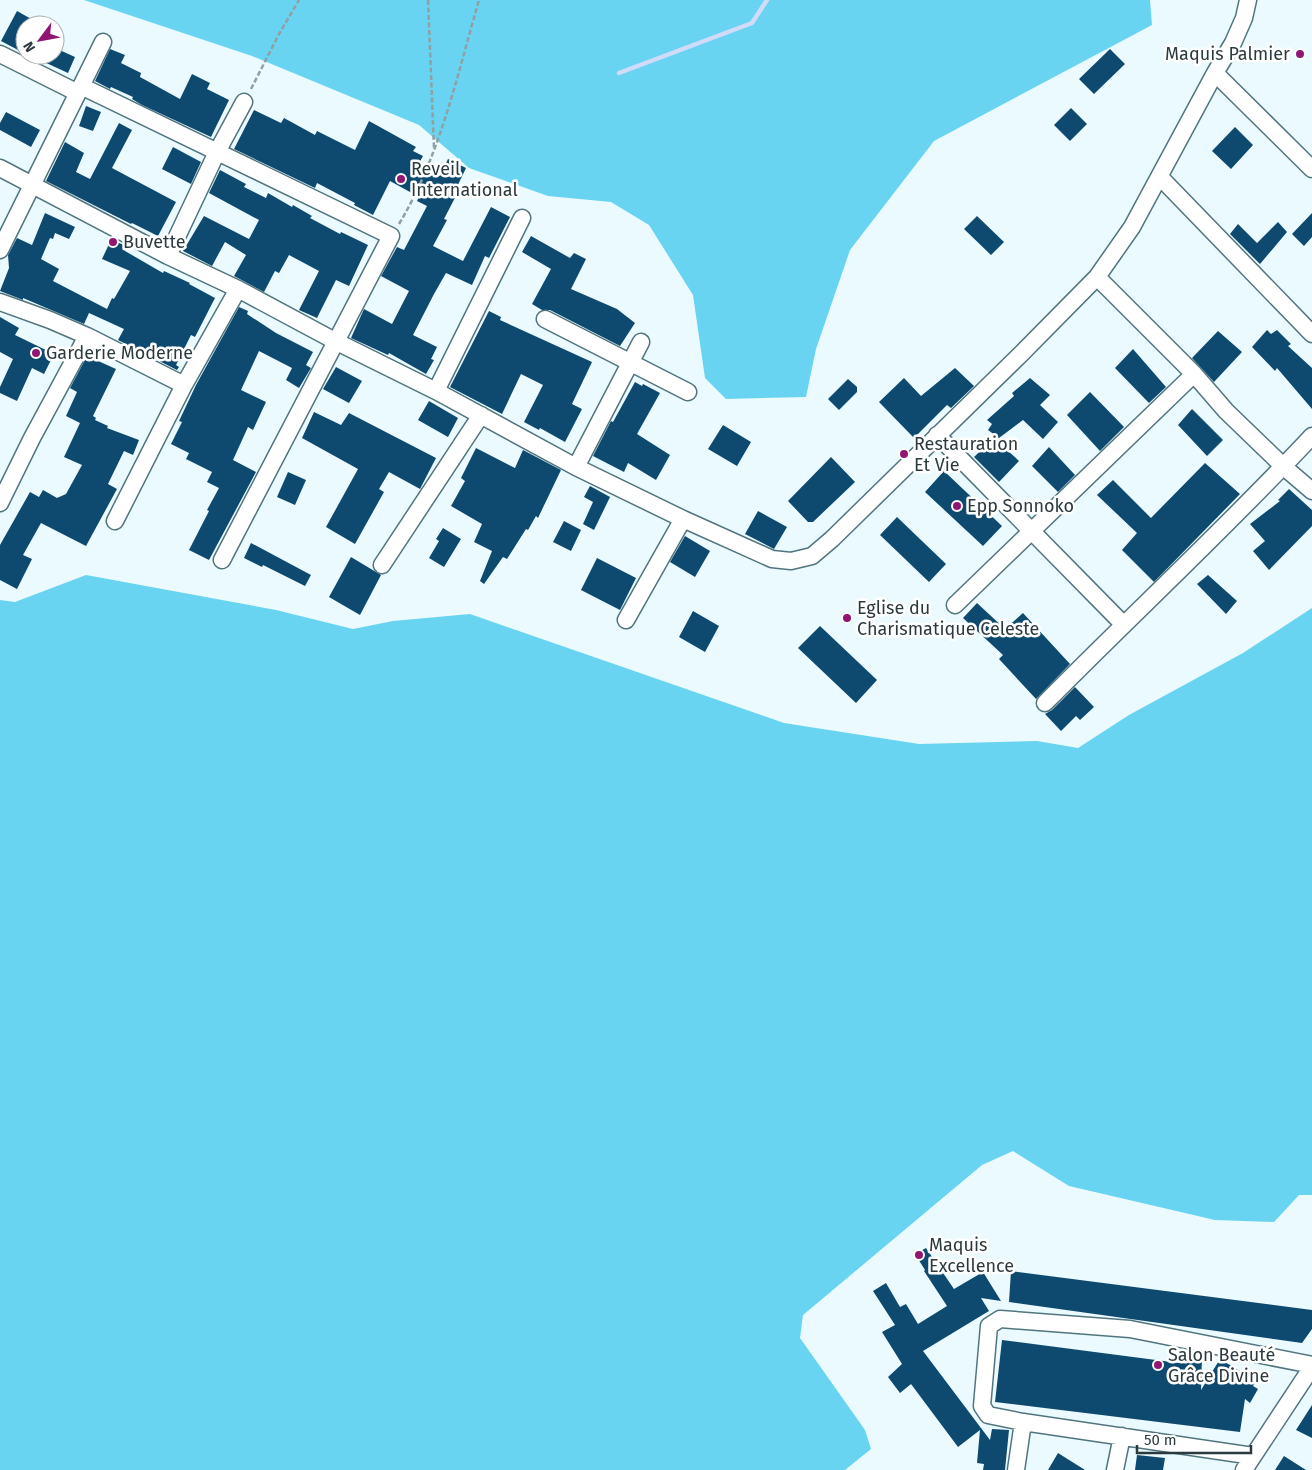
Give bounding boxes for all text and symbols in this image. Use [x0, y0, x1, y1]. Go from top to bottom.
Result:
north arrow [15, 15, 65, 65]
text: N [20, 38, 39, 55]
place label: Maquis Palmier [1165, 43, 1290, 65]
marker: Maquis Palmier [1294, 48, 1306, 60]
place label: Reveil International [411, 158, 518, 201]
marker: Reveil International [395, 173, 407, 185]
place label: Buvette [123, 231, 186, 253]
marker: Buvette [107, 236, 119, 248]
place label: Garderie Moderne [46, 342, 193, 364]
marker: Garderie Moderne [30, 347, 42, 359]
place label: Restauration Et Vie [914, 433, 1018, 476]
marker: Restauration Et Vie [898, 448, 910, 460]
place label: Epp Sonnoko [967, 495, 1074, 517]
marker: Epp Sonnoko [951, 500, 963, 512]
place label: Eglise du Charismatique Celeste [857, 597, 1039, 640]
marker: Eglise du Charismatique Celeste [841, 612, 853, 624]
place label: Maquis Excellence [929, 1234, 1014, 1277]
marker: Maquis Excellence [913, 1249, 925, 1261]
place label: Salon Beauté Grâce Divine [1168, 1344, 1275, 1387]
marker: Salon Beauté Grâce Divine [1152, 1359, 1164, 1371]
scale bar [1137, 1422, 1251, 1454]
text: 50 m [1144, 1431, 1177, 1449]

